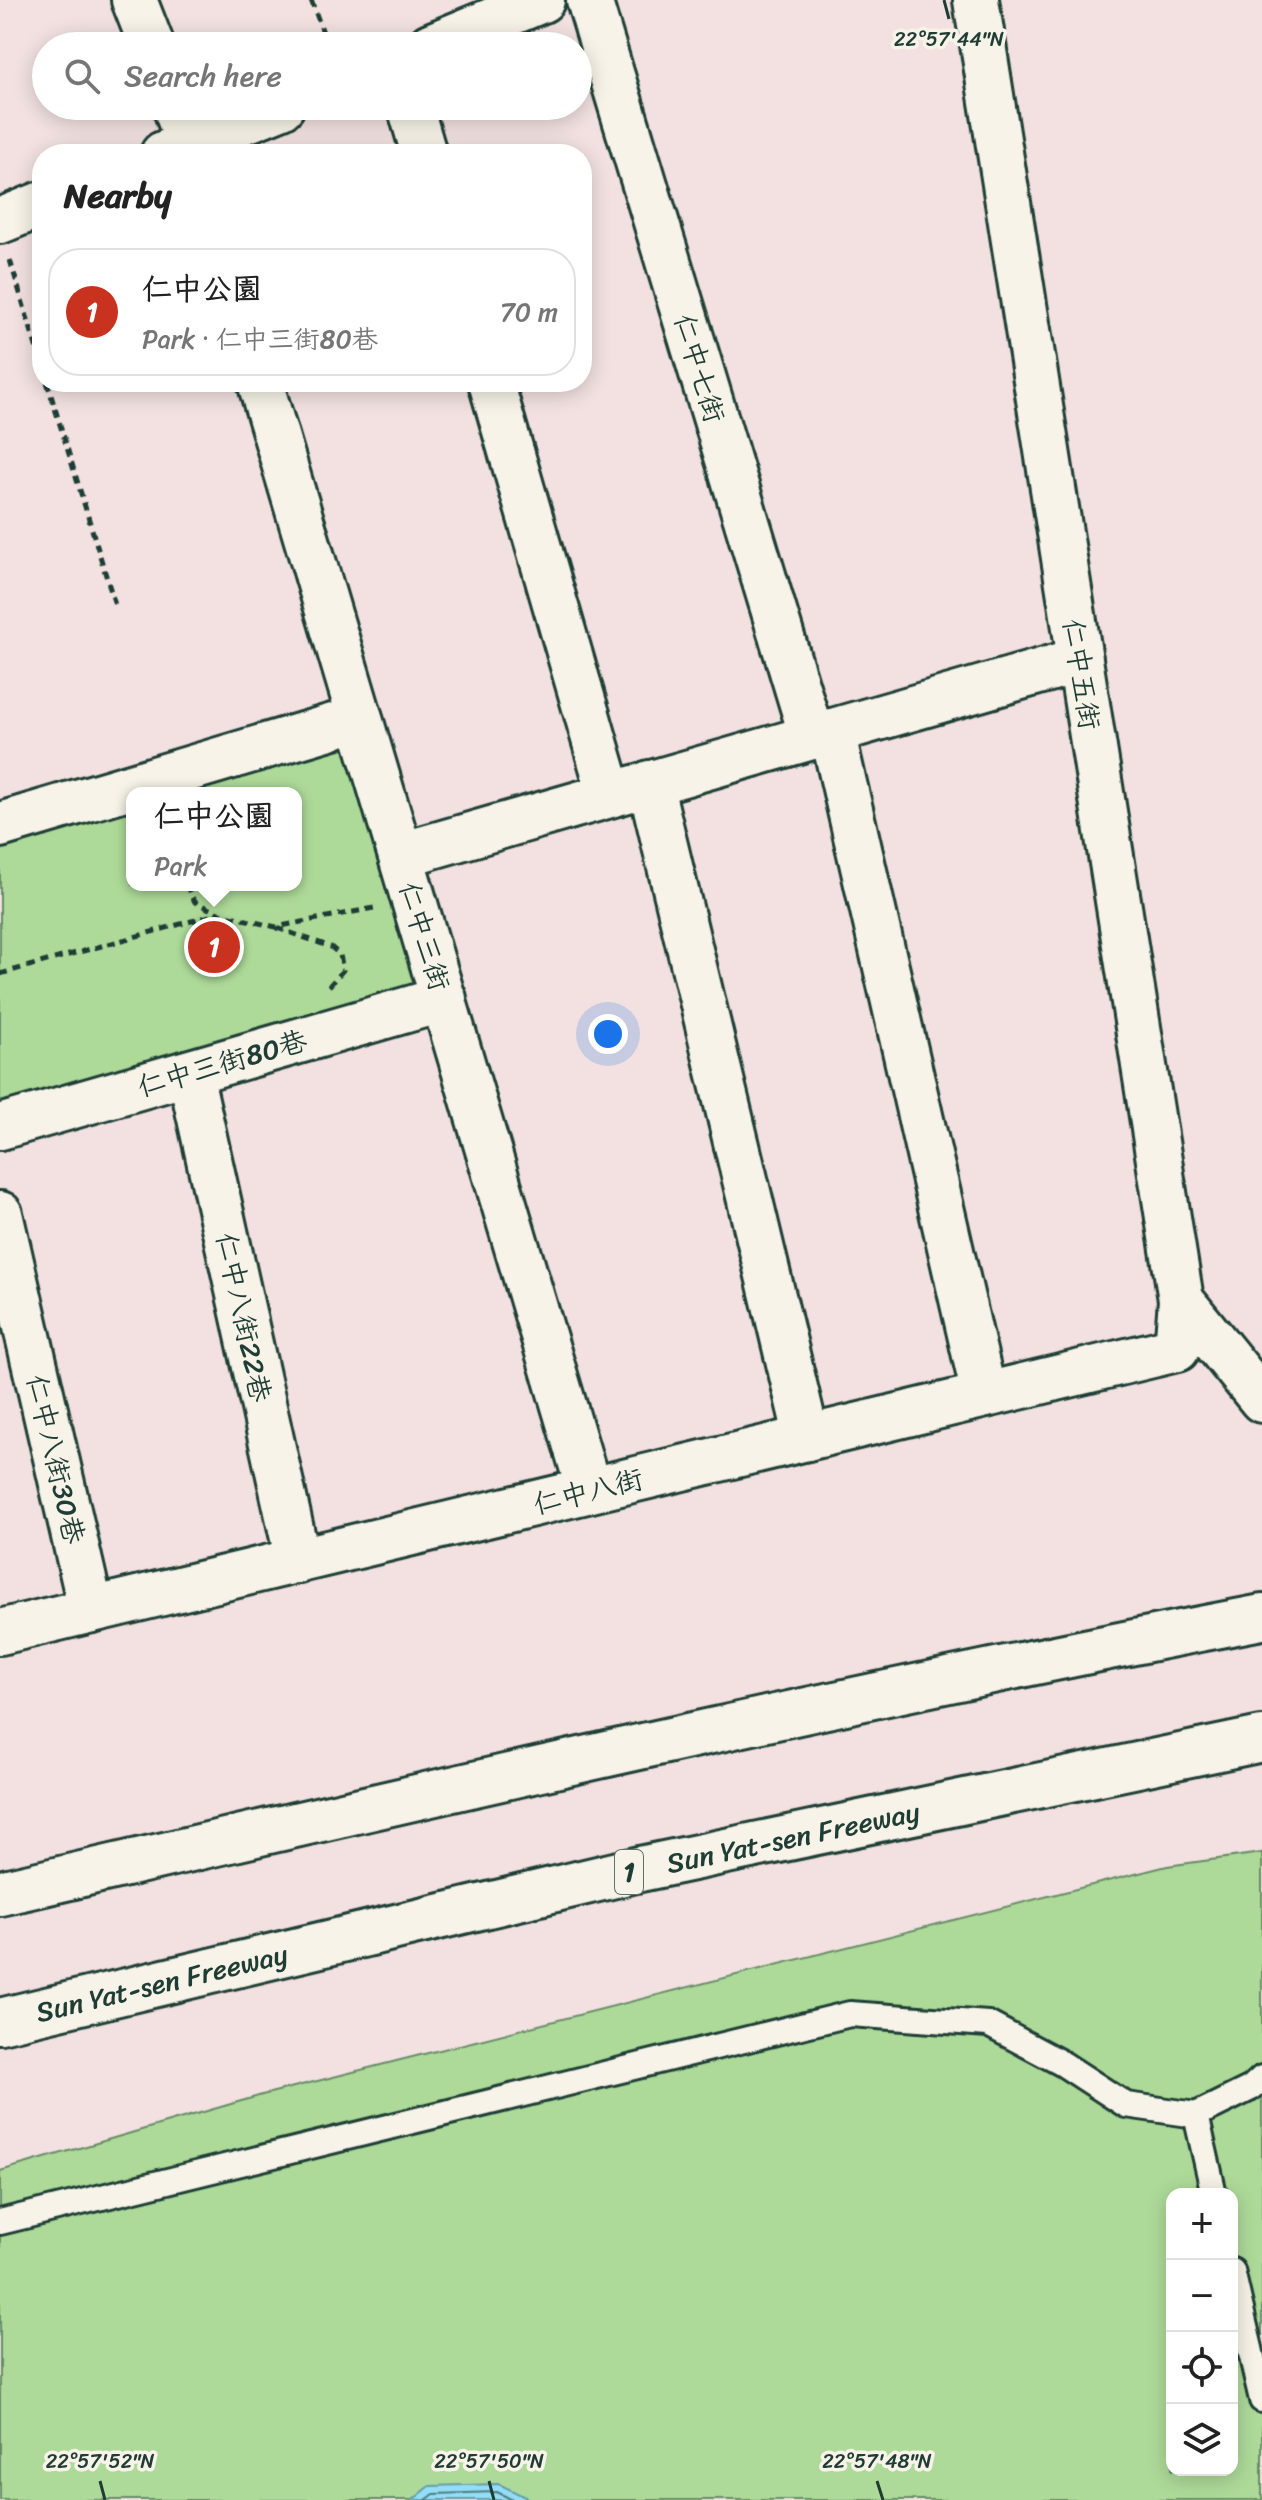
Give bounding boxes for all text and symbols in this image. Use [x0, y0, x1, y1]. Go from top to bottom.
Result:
text: 22°57'44"N [894, 22, 1004, 57]
search box [32, 32, 592, 120]
text: Search here [124, 49, 282, 103]
icon: search [60, 54, 104, 98]
text: Nearby [64, 166, 172, 226]
text: 仁中公園 [142, 262, 262, 316]
text: 1 [86, 289, 98, 335]
text: 70 m [500, 289, 558, 335]
street label: 仁中七街 [660, 307, 739, 429]
text: Park · 仁中三街80巷 [142, 316, 378, 362]
street label: 仁中五街 [1049, 615, 1114, 733]
popup [126, 787, 302, 891]
text: 仁中公園 [154, 789, 274, 843]
text: Park [154, 843, 207, 889]
street label: 仁中三街 [385, 875, 464, 997]
pin: 1 [188, 917, 240, 977]
your location [588, 1014, 628, 1054]
street label: 仁中三街80巷 [131, 1016, 314, 1111]
street label: 仁中八街22巷 [202, 1228, 286, 1407]
street label: 仁中八街30巷 [12, 1369, 99, 1550]
street label: 仁中八街 [528, 1454, 648, 1529]
street label: Sun Yat-sen Freeway [662, 1787, 925, 1888]
road number: 1 [615, 1850, 643, 1894]
street label: Sun Yat-sen Freeway [31, 1929, 293, 2037]
map controls [1166, 2188, 1238, 2476]
button: + [1166, 2188, 1238, 2260]
button: − [1166, 2260, 1238, 2332]
button: locate [1166, 2332, 1238, 2404]
button: layers [1166, 2404, 1238, 2476]
text: 22°57'52"N [46, 2444, 154, 2479]
text: 22°57'50"N [434, 2444, 544, 2479]
text: 22°57'48"N [822, 2444, 932, 2479]

